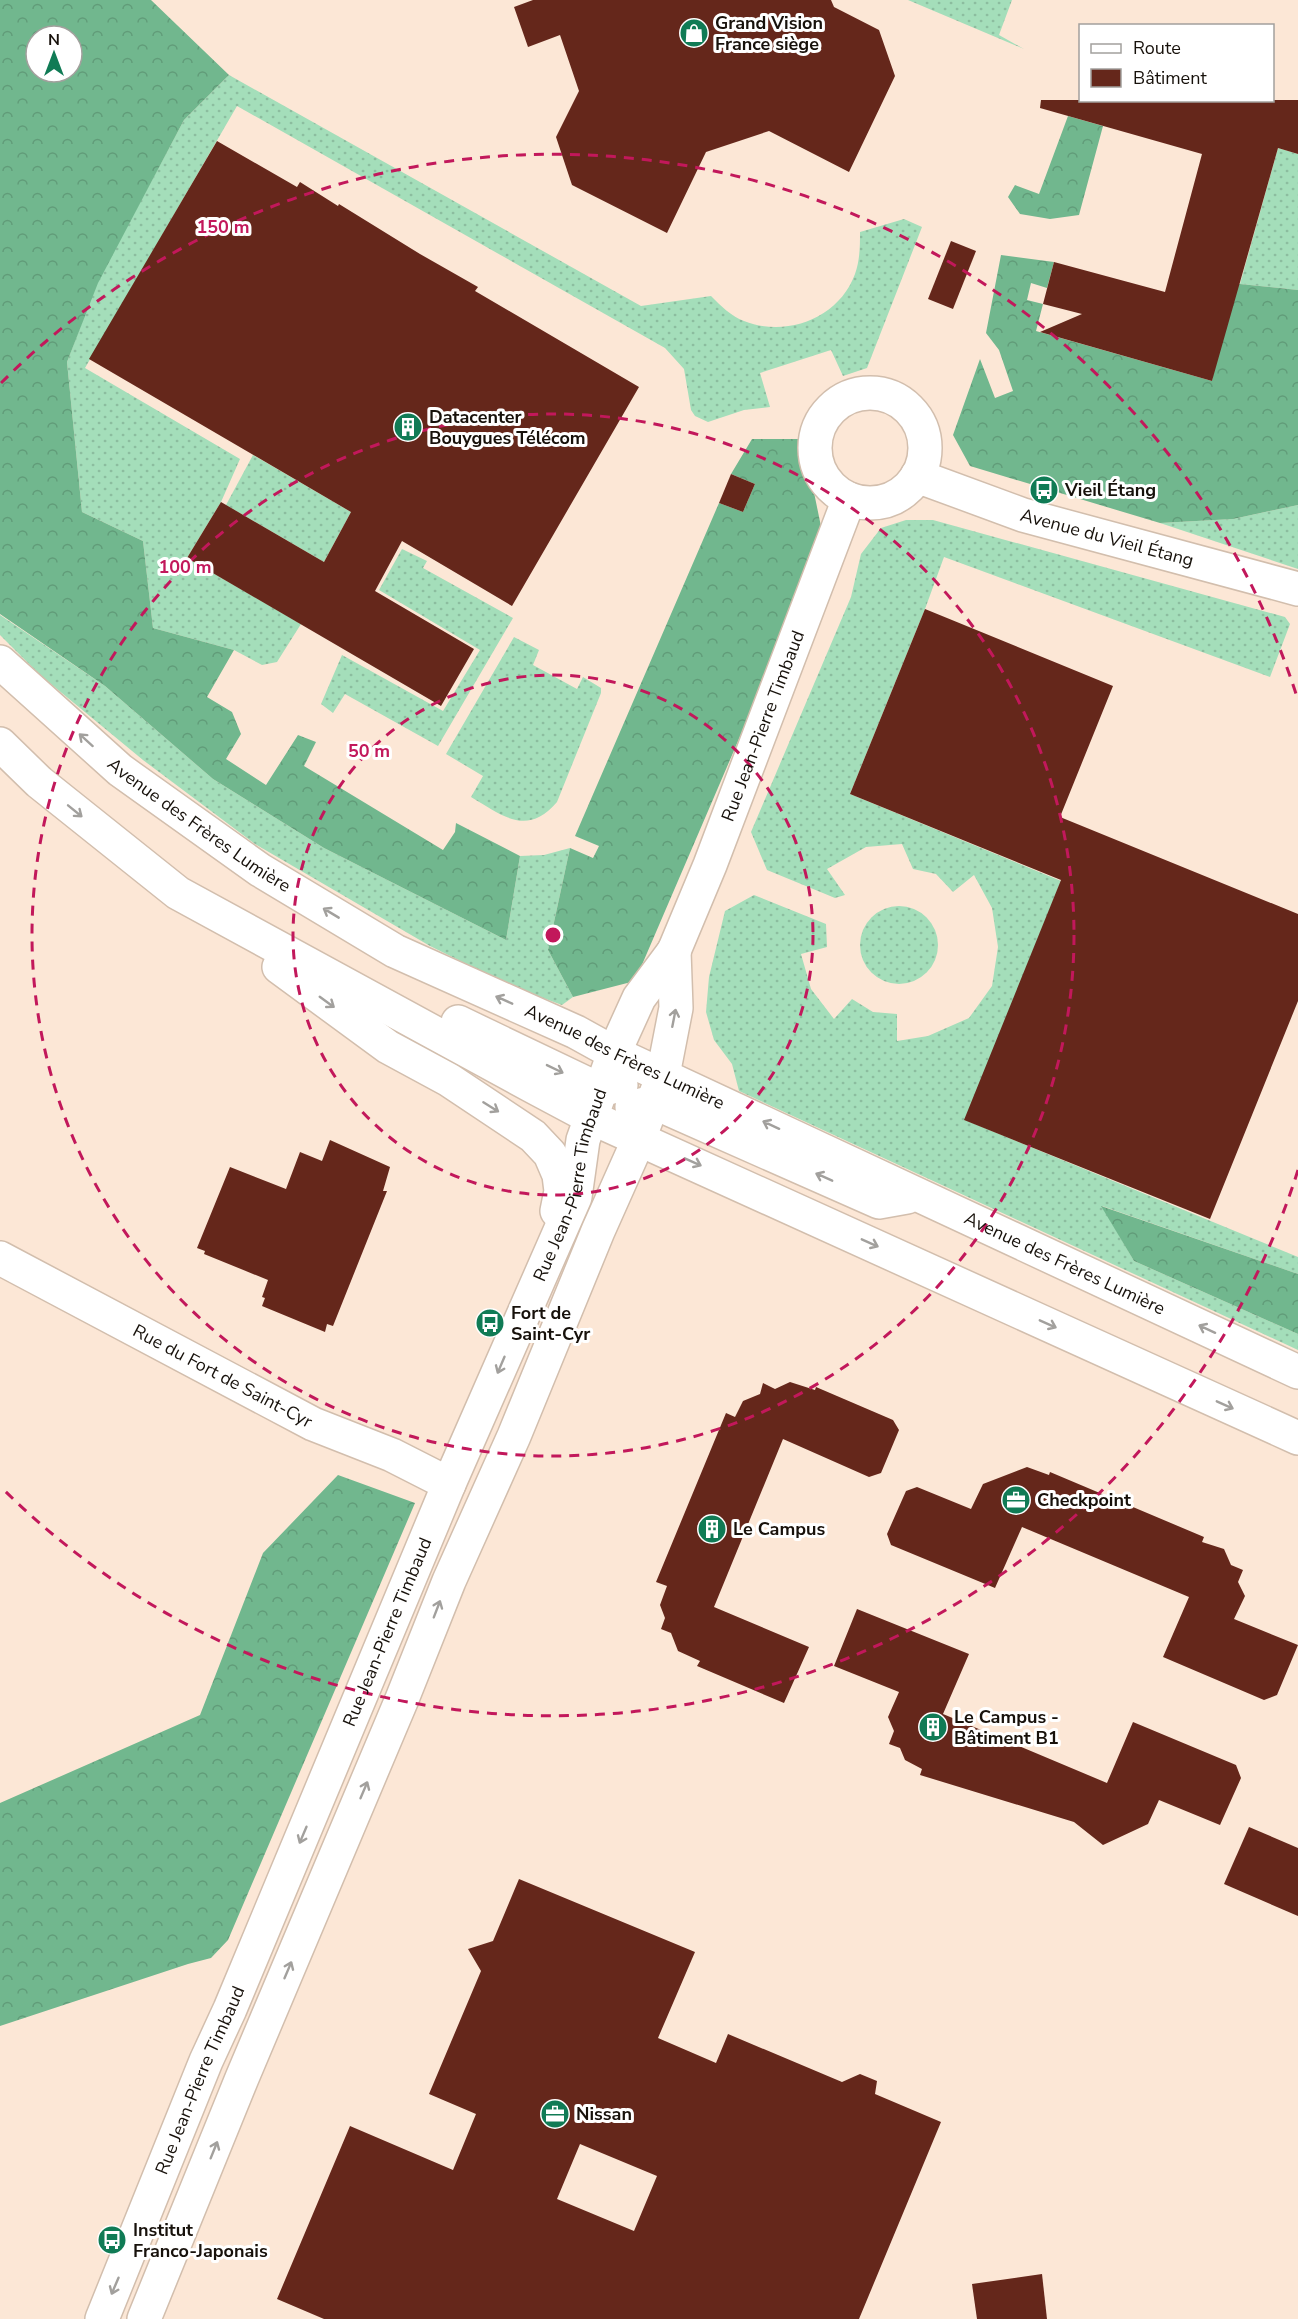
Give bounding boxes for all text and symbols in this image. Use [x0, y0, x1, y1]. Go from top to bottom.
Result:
place label: Grand Vision France siège [715, 11, 823, 56]
shop icon: Grand Vision France siège [678, 17, 710, 49]
north arrow [24, 24, 84, 84]
legend [1079, 24, 1274, 102]
text: N [48, 29, 60, 51]
text: Route [1133, 36, 1181, 60]
text: Bâtiment [1133, 66, 1207, 90]
text: 150 m [196, 215, 250, 239]
place label: Datacenter Bouygues Télécom [429, 405, 586, 450]
building icon: Datacenter Bouygues Télécom [392, 411, 424, 443]
bus stop icon: Vieil Étang [1028, 474, 1060, 506]
place label: Vieil Étang [1064, 478, 1156, 502]
street label: Avenue du Vieil Étang [1018, 503, 1196, 572]
text: 100 m [158, 555, 212, 579]
street label: Rue Jean-Pierre Timbaud [716, 627, 810, 825]
one-way arrow [79, 733, 94, 747]
text: 50 m [348, 739, 390, 763]
street label: Avenue des Frères Lumière [102, 752, 295, 898]
one-way arrow [67, 804, 83, 817]
one-way arrow [323, 906, 340, 918]
centre of rings [543, 925, 563, 945]
one-way arrow [496, 994, 514, 1006]
one-way arrow [319, 996, 335, 1009]
street label: Avenue des Frères Lumière [521, 999, 729, 1115]
one-way arrow [669, 1009, 680, 1028]
one-way arrow [546, 1063, 564, 1075]
street label: Rue Jean-Pierre Timbaud [527, 1085, 612, 1285]
one-way arrow [482, 1101, 499, 1113]
one-way arrow [763, 1119, 781, 1131]
one-way arrow [683, 1157, 701, 1169]
one-way arrow [815, 1171, 834, 1182]
street label: Avenue des Frères Lumière [960, 1206, 1169, 1320]
one-way arrow [861, 1238, 879, 1249]
place label: Fort de Saint-Cyr [511, 1301, 590, 1346]
bus stop icon: Fort de Saint-Cyr [474, 1307, 506, 1339]
one-way arrow [1038, 1318, 1056, 1330]
street label: Rue du Fort de Saint-Cyr [129, 1319, 317, 1434]
one-way arrow [1199, 1323, 1217, 1335]
one-way arrow [494, 1355, 506, 1373]
one-way arrow [1216, 1399, 1234, 1411]
office icon: Checkpoint [1000, 1484, 1032, 1516]
place label: Checkpoint [1037, 1488, 1131, 1512]
building icon: Le Campus [696, 1513, 728, 1545]
place label: Le Campus [733, 1517, 825, 1541]
street label: Rue Jean-Pierre Timbaud [337, 1534, 437, 1730]
one-way arrow [433, 1601, 444, 1619]
place label: Le Campus - Bâtiment B1 [954, 1705, 1059, 1750]
building icon: Le Campus - Bâtiment B1 [917, 1711, 949, 1743]
one-way arrow [359, 1781, 370, 1800]
one-way arrow [297, 1825, 308, 1843]
one-way arrow [283, 1961, 294, 1979]
street label: Rue Jean-Pierre Timbaud [149, 1982, 250, 2178]
office icon: Nissan [539, 2098, 571, 2130]
place label: Nissan [576, 2102, 632, 2126]
one-way arrow [209, 2141, 220, 2159]
place label: Institut Franco-Japonais [133, 2218, 268, 2263]
bus stop icon: Institut Franco-Japonais [96, 2224, 128, 2256]
one-way arrow [109, 2276, 120, 2294]

